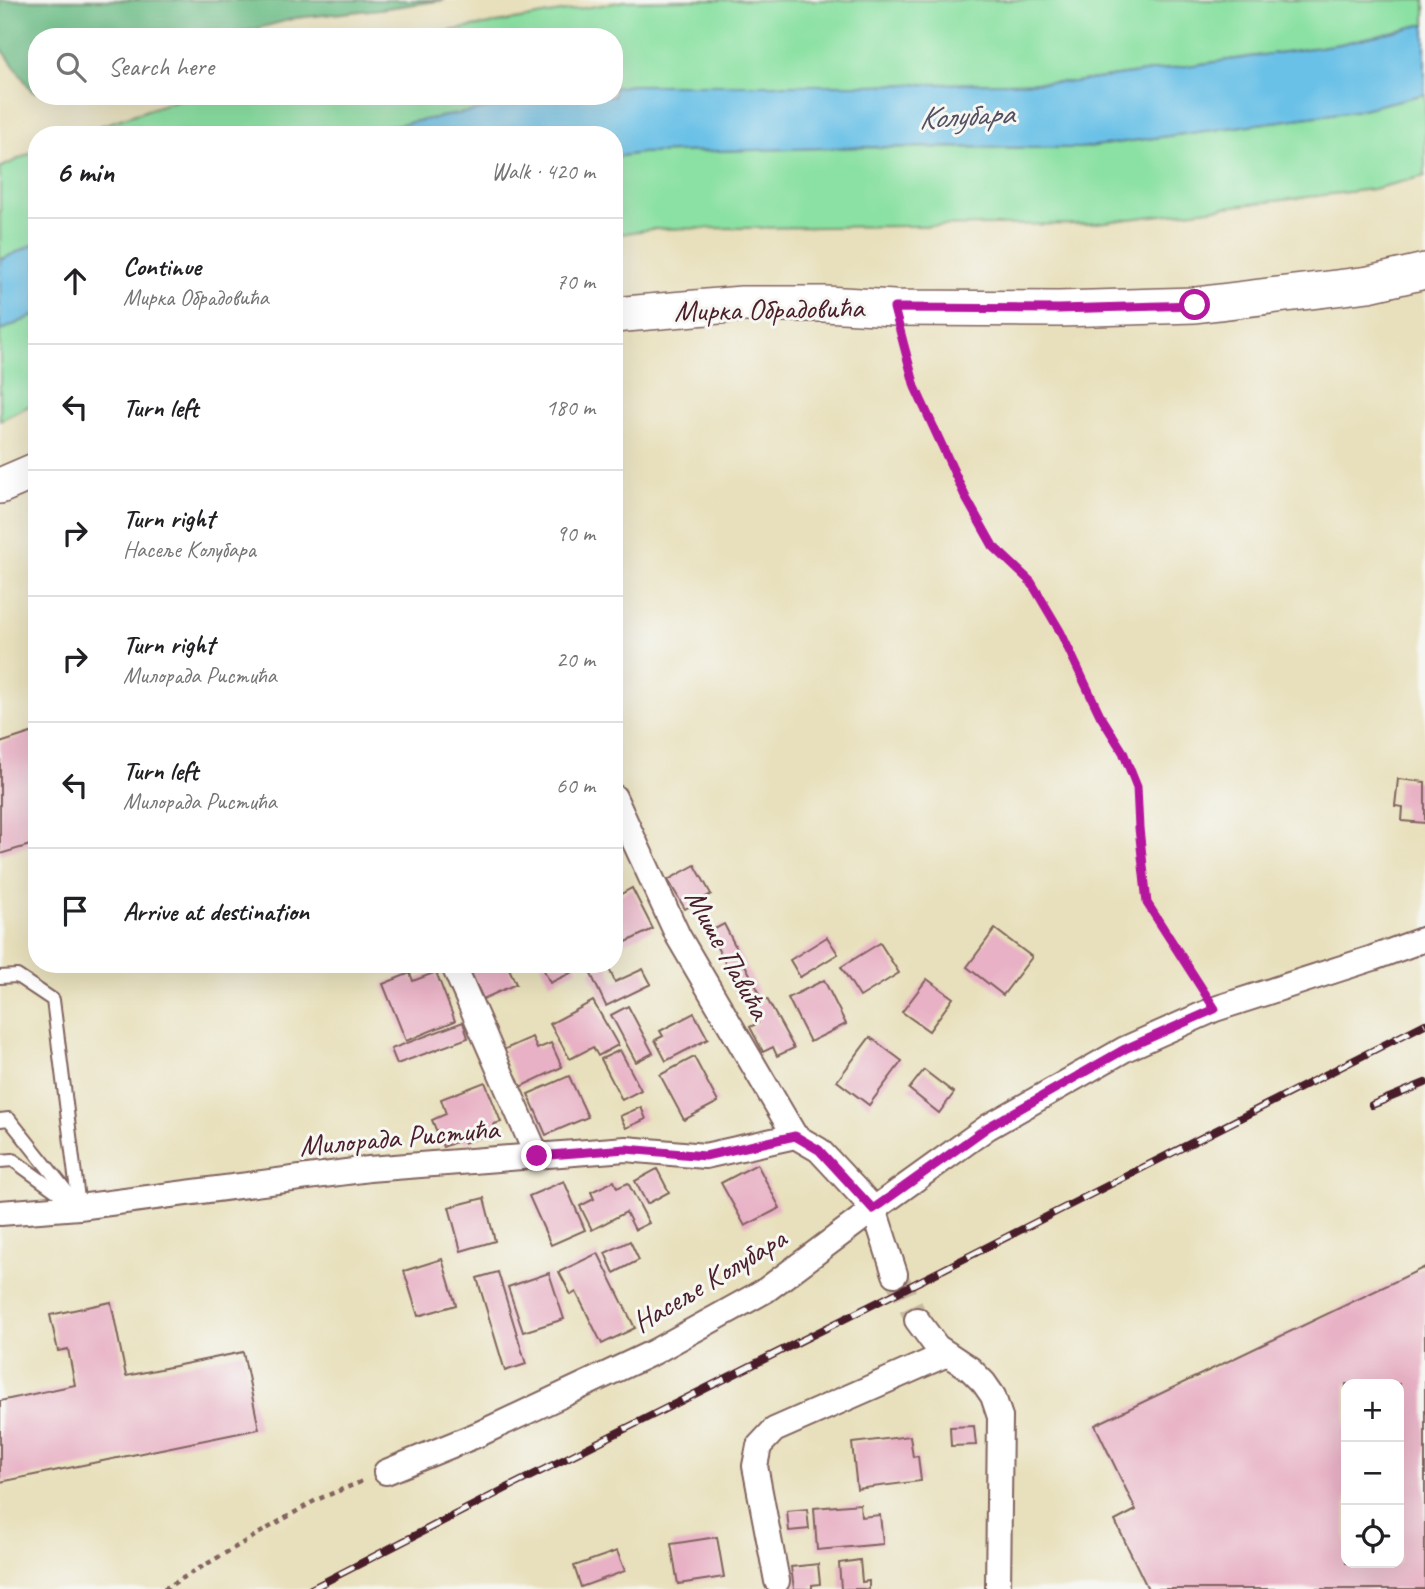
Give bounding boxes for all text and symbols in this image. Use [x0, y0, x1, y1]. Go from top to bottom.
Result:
search box [28, 28, 623, 105]
icon: search [52, 48, 90, 86]
text: Search here [108, 50, 214, 83]
water label: Колубара [917, 92, 1018, 138]
text: 6 min [56, 153, 114, 191]
text: Walk · 420 m [491, 157, 595, 186]
text: Continue [123, 250, 201, 283]
icon: ahead [56, 262, 94, 300]
text: 70 m [556, 267, 595, 296]
text: Мирка Обрадовића [123, 283, 269, 312]
street label: Мирка Обрадовића [674, 288, 866, 330]
route start [1179, 289, 1210, 320]
icon: left [56, 388, 94, 426]
text: Turn left [123, 391, 198, 424]
text: 180 m [546, 393, 595, 422]
text: Turn right [123, 502, 214, 535]
icon: right [56, 514, 94, 552]
text: 90 m [556, 519, 595, 548]
text: Насеље Колубара [123, 535, 256, 564]
text: Turn right [123, 628, 214, 661]
icon: right [56, 640, 94, 678]
text: 20 m [556, 645, 595, 674]
text: Милорада Ристића [123, 661, 277, 690]
text: Turn left [123, 754, 198, 787]
icon: left [56, 766, 94, 804]
text: 60 m [556, 771, 595, 800]
text: Милорада Ристића [123, 787, 277, 816]
street label: Мише Павића [677, 882, 780, 1027]
icon: arrive [56, 892, 94, 930]
text: Arrive at destination [123, 895, 309, 928]
street label: Милорада Ристића [298, 1109, 502, 1165]
route end [521, 1140, 552, 1171]
street label: Насеље Колубара [625, 1218, 795, 1341]
map controls [1341, 1379, 1404, 1568]
button: + [1341, 1379, 1404, 1442]
button: − [1341, 1442, 1404, 1505]
button: locate [1341, 1505, 1404, 1568]

